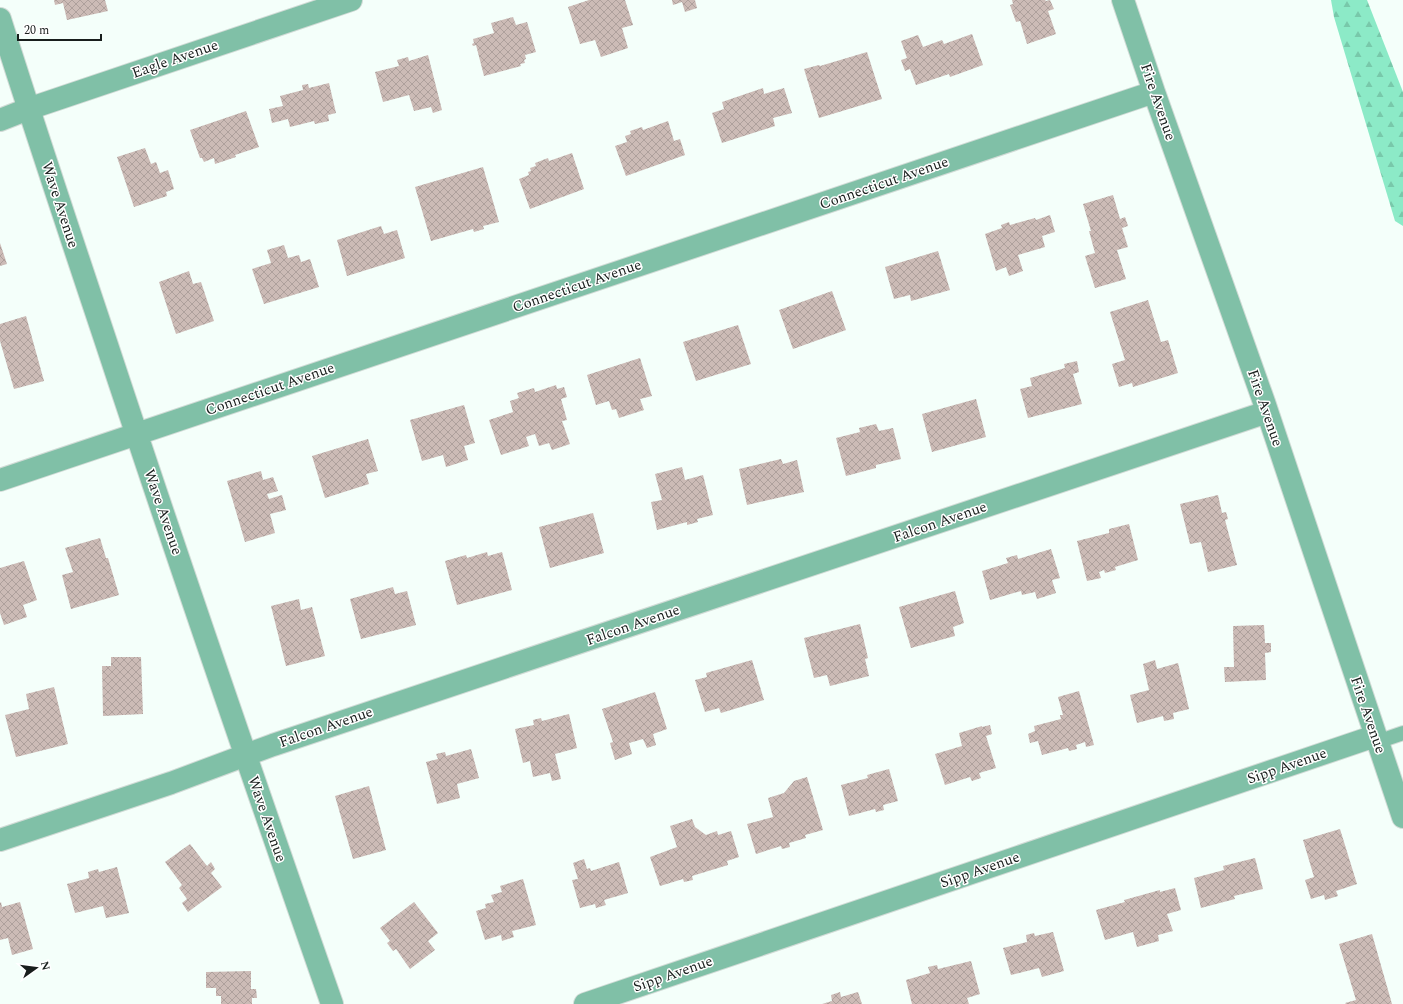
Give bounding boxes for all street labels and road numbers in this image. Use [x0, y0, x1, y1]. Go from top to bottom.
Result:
street label: Eagle Avenue [129, 33, 221, 85]
street label: Fire Avenue [1134, 60, 1182, 144]
street label: Connecticut Avenue [816, 150, 952, 216]
street label: Wave Avenue [35, 159, 85, 251]
street label: Connecticut Avenue [509, 253, 645, 319]
street label: Connecticut Avenue [202, 356, 338, 422]
street label: Fire Avenue [1241, 366, 1289, 450]
street label: Wave Avenue [138, 466, 188, 558]
street label: Falcon Avenue [890, 495, 990, 549]
street label: Falcon Avenue [583, 598, 683, 652]
street label: Fire Avenue [1344, 673, 1392, 757]
street label: Falcon Avenue [276, 700, 376, 754]
street label: Sipp Avenue [1244, 742, 1330, 790]
street label: Wave Avenue [242, 773, 292, 865]
street label: Sipp Avenue [937, 846, 1023, 894]
street label: Sipp Avenue [630, 950, 716, 998]

